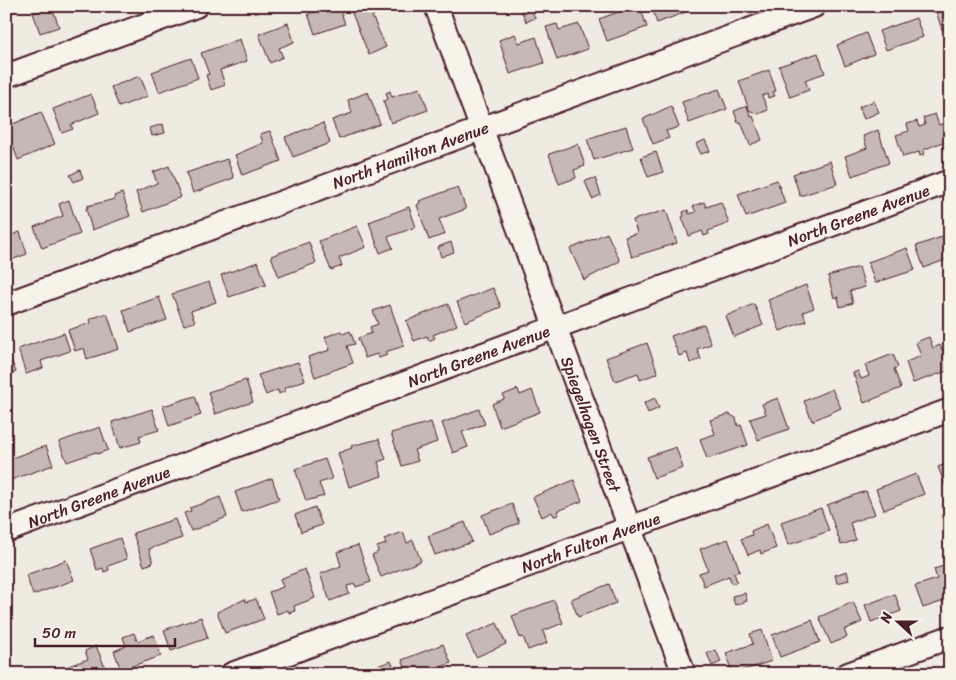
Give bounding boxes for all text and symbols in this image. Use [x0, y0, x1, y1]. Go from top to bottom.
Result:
street label: North Hamilton Avenue [328, 113, 493, 198]
street label: North Greene Avenue [783, 176, 934, 255]
street label: North Greene Avenue [403, 316, 554, 396]
street label: Spiegelhagen Street [552, 352, 629, 497]
street label: North Greene Avenue [24, 457, 175, 537]
street label: North Fulton Avenue [517, 504, 665, 581]
north arrow [874, 598, 924, 648]
text: N [873, 608, 900, 627]
scale bar [35, 615, 175, 647]
text: 50 m [42, 620, 77, 646]

